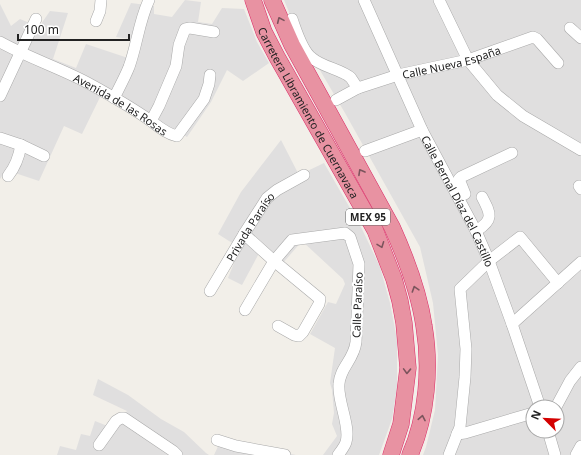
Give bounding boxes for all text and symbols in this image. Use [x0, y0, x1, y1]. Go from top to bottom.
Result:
scale bar [18, 16, 129, 42]
one-way arrow [277, 17, 285, 24]
text: 100 m [24, 21, 59, 38]
street label: Carretera Libramiento de Cuernavaca [255, 25, 363, 201]
street label: Calle Nueva España [401, 42, 502, 81]
street label: Avenida de las Rosas [71, 70, 170, 138]
street label: Calle Bernal Díaz del Castillo [419, 132, 498, 269]
one-way arrow [359, 168, 366, 176]
street label: Privada Paraíso [222, 188, 277, 264]
road number: MEX 95 [346, 209, 390, 225]
one-way arrow [376, 241, 384, 248]
street label: Calle Paraíso [348, 271, 366, 338]
one-way arrow [411, 286, 420, 293]
one-way arrow [403, 368, 411, 374]
north arrow [525, 399, 565, 439]
text: N [527, 408, 544, 422]
one-way arrow [417, 415, 425, 421]

